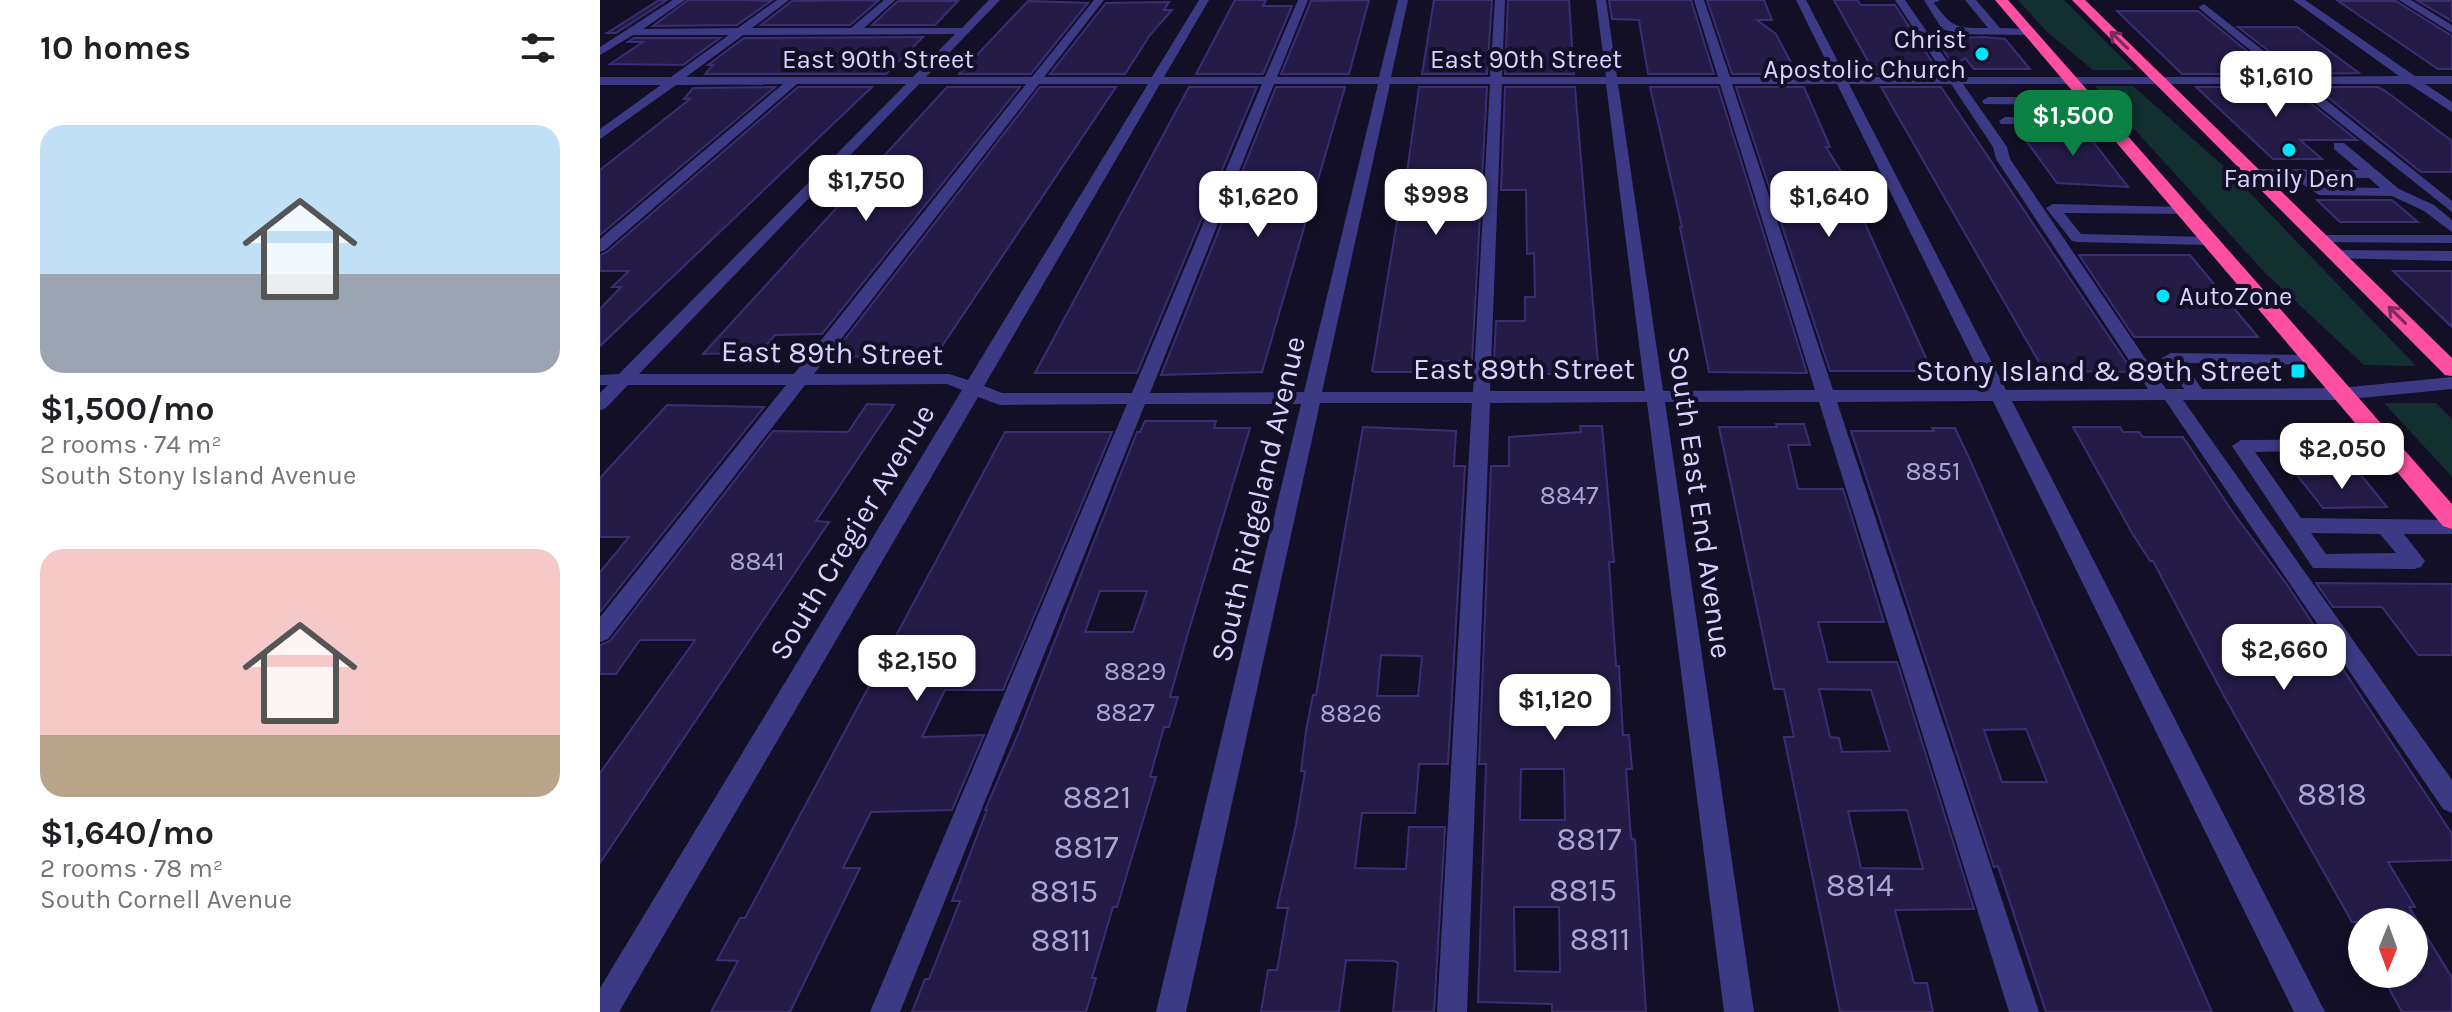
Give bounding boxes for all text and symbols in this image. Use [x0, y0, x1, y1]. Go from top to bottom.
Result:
place label: Christ Apostolic Church [1764, 24, 1966, 85]
icon: filters [516, 26, 560, 70]
text: 10 homes [40, 28, 191, 68]
one-way arrow [2110, 31, 2129, 50]
street label: East 90th Street [782, 44, 974, 75]
street label: East 90th Street [1430, 44, 1622, 75]
marker: Christ Apostolic Church [1973, 45, 1991, 63]
pin: $1,610 [2211, 51, 2341, 119]
text: $1,610 [2238, 61, 2314, 92]
pin: $1,500 [2008, 90, 2138, 158]
text: $1,500 [2032, 100, 2114, 131]
marker: Family Den [2280, 141, 2298, 159]
pin: $1,750 [801, 155, 931, 223]
place label: Family Den [2223, 163, 2355, 194]
text: $1,750 [827, 165, 905, 196]
pin: $998 [1389, 169, 1483, 237]
pin: $1,620 [1193, 171, 1323, 239]
pin: $1,640 [1764, 171, 1894, 239]
icon: home [228, 177, 372, 321]
text: $998 [1403, 179, 1469, 210]
text: $1,620 [1217, 181, 1299, 212]
text: $1,640 [1788, 181, 1870, 212]
place label: AutoZone [2179, 281, 2292, 312]
marker: AutoZone [2154, 287, 2172, 305]
one-way arrow [2388, 306, 2407, 325]
street label: East 89th Street [721, 333, 943, 373]
street label: South Ridgeland Avenue [1203, 333, 1313, 665]
street label: South East End Avenue [1660, 343, 1740, 661]
street label: East 89th Street [1413, 351, 1635, 387]
place label: Stony Island & 89th Street [1916, 353, 2282, 389]
marker: Stony Island & 89th Street [2289, 362, 2307, 380]
text: $1,500/mo [40, 389, 215, 429]
street label: South Cregier Avenue [761, 398, 943, 666]
pin: $2,050 [2277, 423, 2407, 491]
text: 2 rooms · 74 m² [40, 429, 222, 460]
text: $2,050 [2298, 433, 2386, 464]
house number: 8851 [1905, 456, 1961, 487]
text: South Stony Island Avenue [40, 460, 356, 491]
house number: 8847 [1540, 480, 1598, 511]
house number: 8841 [729, 546, 785, 577]
icon: home [228, 601, 372, 745]
pin: $2,660 [2219, 624, 2349, 692]
text: $2,660 [2240, 634, 2328, 665]
pin: $2,150 [852, 635, 982, 703]
text: $2,150 [876, 645, 958, 676]
house number: 8829 [1104, 656, 1166, 687]
pin: $1,120 [1490, 674, 1620, 742]
text: $1,120 [1517, 684, 1593, 715]
house number: 8827 [1095, 697, 1155, 728]
house number: 8826 [1320, 698, 1382, 729]
house number: 8818 [2297, 776, 2367, 813]
house number: 8821 [1063, 779, 1131, 816]
text: $1,640/mo [40, 813, 214, 853]
house number: 8817 [1557, 821, 1621, 858]
house number: 8817 [1054, 829, 1118, 866]
text: 2 rooms · 78 m² [40, 853, 223, 884]
house number: 8814 [1826, 867, 1894, 904]
house number: 8815 [1549, 872, 1617, 909]
house number: 8815 [1030, 873, 1098, 910]
text: South Cornell Avenue [40, 884, 292, 915]
north arrow [2348, 908, 2428, 988]
map controls [2348, 908, 2428, 988]
house number: 8811 [1570, 921, 1630, 958]
house number: 8811 [1031, 922, 1091, 959]

